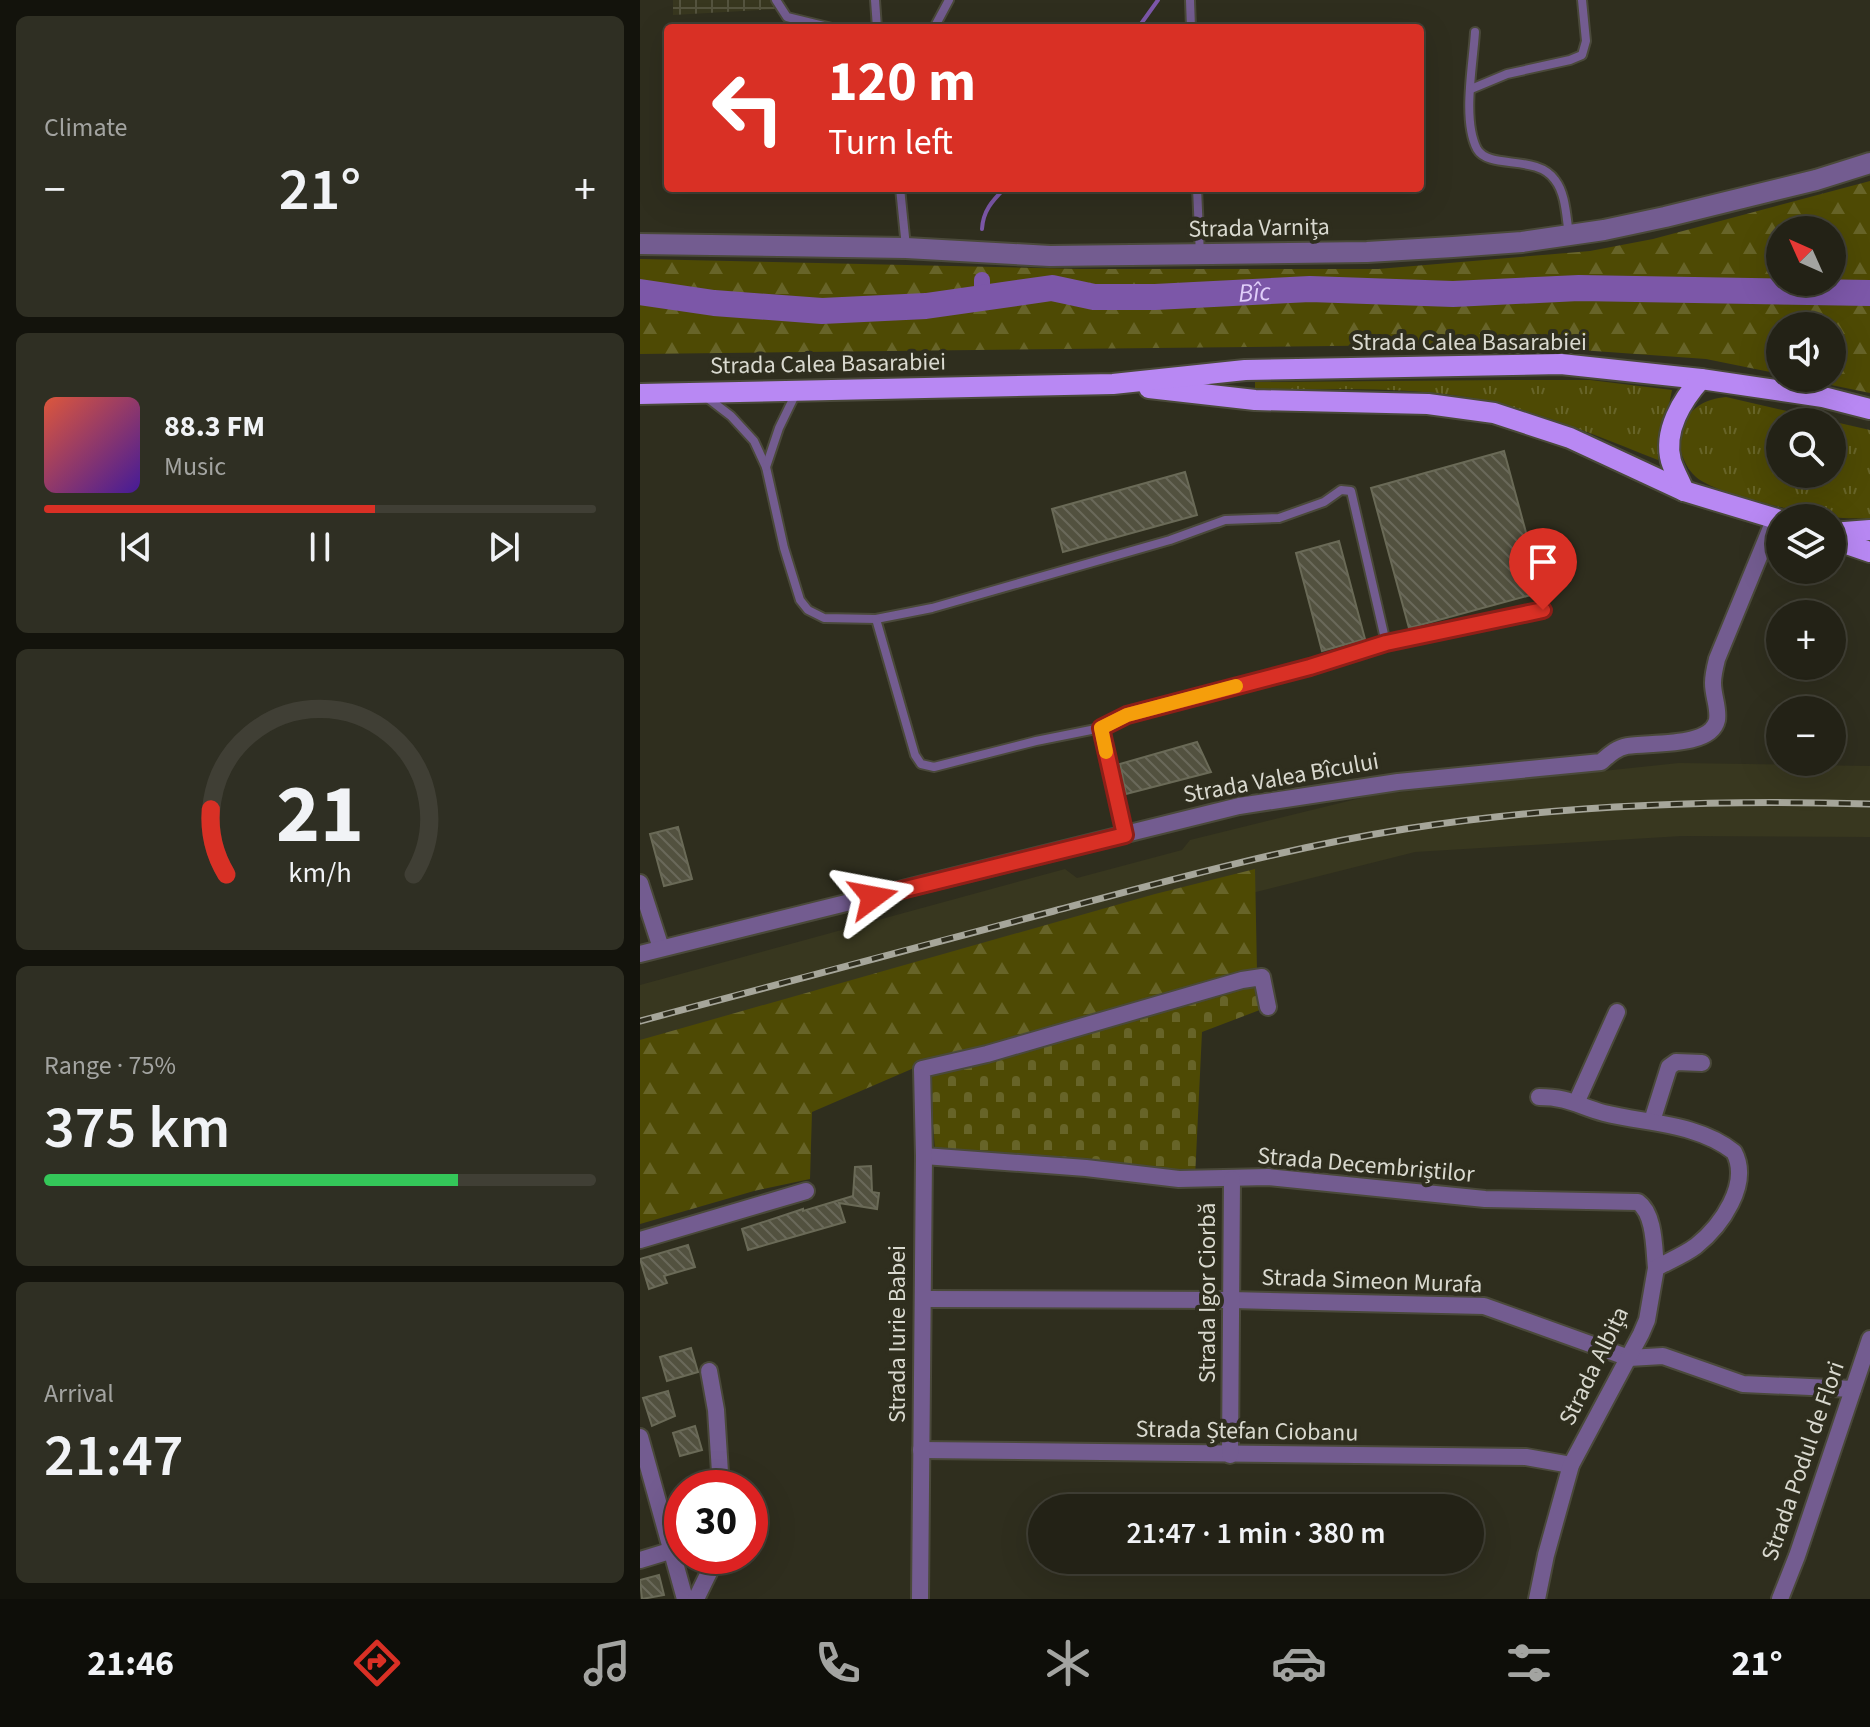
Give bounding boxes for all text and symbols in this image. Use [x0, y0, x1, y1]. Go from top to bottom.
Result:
text: 120 m [828, 43, 976, 122]
icon: left [696, 56, 800, 160]
text: Climate [44, 109, 128, 146]
text: Turn left [828, 117, 953, 168]
text: 21° [279, 148, 361, 233]
text: − [44, 159, 66, 222]
text: + [574, 159, 596, 222]
street label: Strada Varnița [1188, 209, 1330, 247]
north arrow [1766, 216, 1846, 296]
map controls [1766, 216, 1846, 776]
water label: Bîc [1237, 273, 1272, 311]
button: sound [1766, 312, 1846, 392]
street label: Strada Calea Basarabiei [1351, 325, 1587, 360]
street label: Strada Calea Basarabiei [710, 344, 946, 384]
text: 88.3 FM [164, 405, 265, 448]
button: search [1766, 408, 1846, 488]
text: Music [164, 448, 226, 485]
button: layers [1766, 504, 1846, 584]
icon: previous [114, 525, 158, 569]
icon: pause [298, 525, 342, 569]
icon: next [482, 525, 526, 569]
pin [1509, 528, 1577, 610]
icon: arrive [1521, 540, 1565, 584]
button: + [1766, 600, 1846, 680]
button: − [1766, 696, 1846, 776]
street label: Strada Valea Bîcului [1180, 744, 1382, 812]
text: 21 [276, 756, 364, 874]
text: km/h [288, 854, 352, 894]
position arrow [831, 855, 915, 939]
text: Range · 75% [44, 1047, 176, 1084]
text: 375 km [44, 1086, 230, 1171]
street label: Strada Decembriștilor [1256, 1138, 1477, 1192]
street label: Strada Igor Ciorbă [1190, 1203, 1225, 1383]
street label: Strada Iurie Babei [880, 1245, 915, 1423]
street label: Strada Simeon Murafa [1261, 1260, 1483, 1302]
street label: Strada Albița [1550, 1301, 1638, 1431]
street label: Strada Podul de Flori [1752, 1356, 1854, 1566]
text: Arrival [44, 1375, 114, 1412]
street label: Strada Ștefan Ciobanu [1135, 1412, 1359, 1450]
text: 21:47 [44, 1414, 184, 1499]
speed limit sign: 30 [664, 1470, 768, 1574]
text: 21:47 · 1 min · 380 m [1126, 1512, 1386, 1555]
icon: directions [349, 1635, 405, 1691]
icon: music [579, 1635, 635, 1691]
icon: phone [810, 1635, 866, 1691]
icon: climate [1040, 1635, 1096, 1691]
icon: car [1271, 1635, 1327, 1691]
icon: filters [1501, 1635, 1557, 1691]
text: 21:46 [87, 1638, 174, 1689]
text: 21° [1732, 1638, 1783, 1689]

